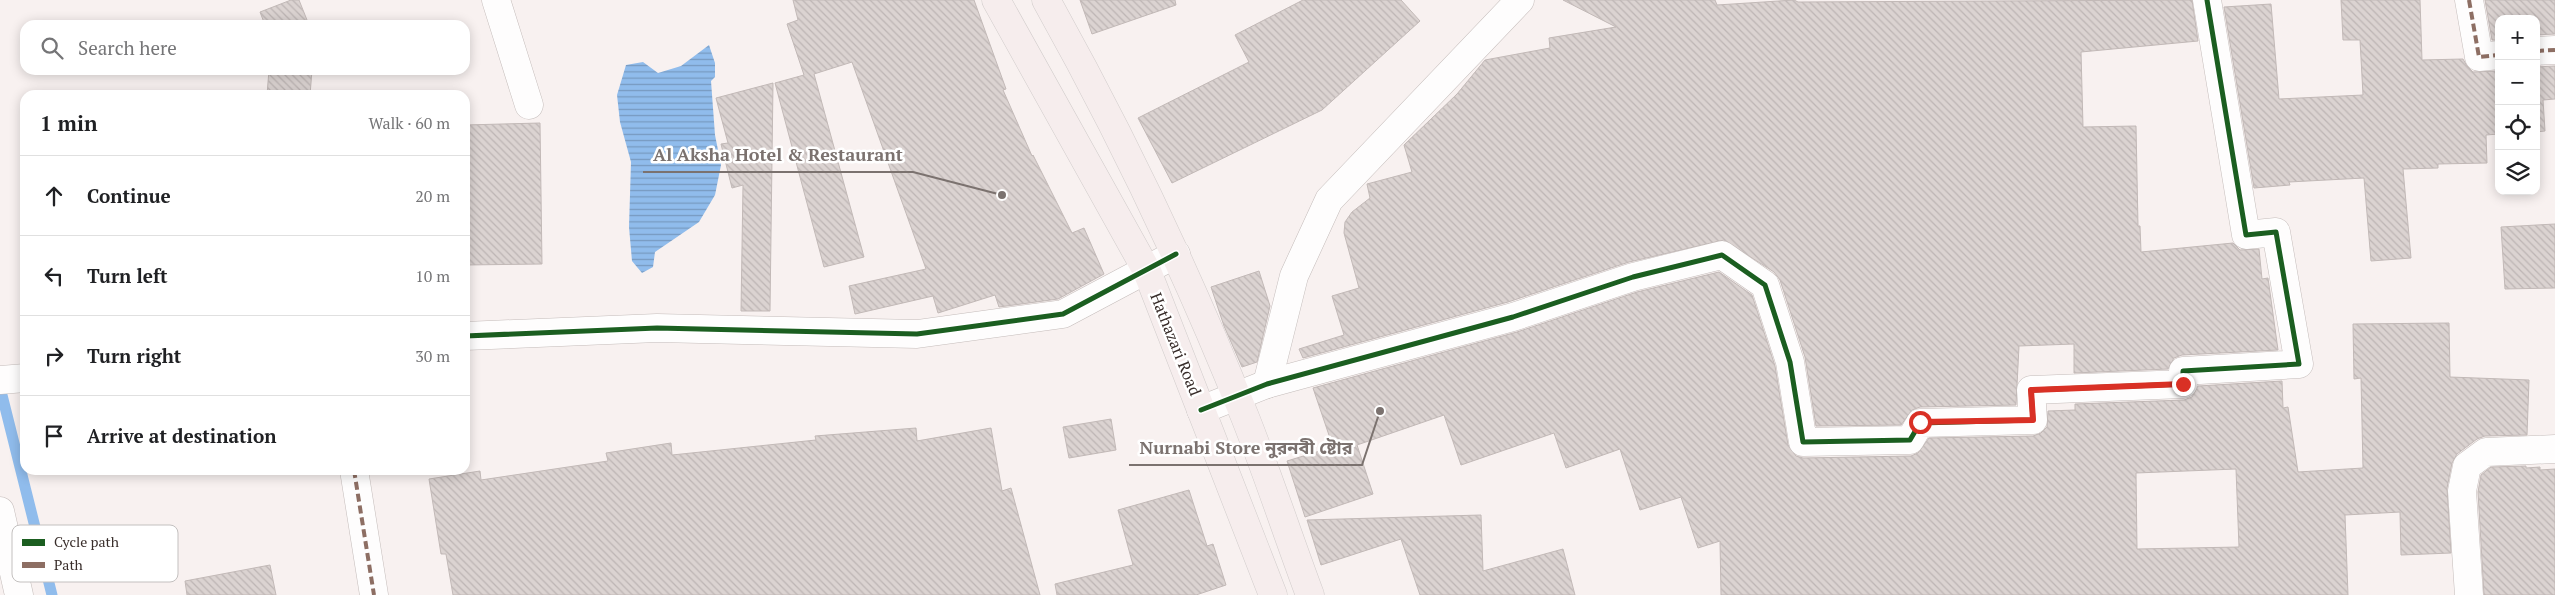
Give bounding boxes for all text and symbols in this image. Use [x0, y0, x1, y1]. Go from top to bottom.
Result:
map controls [2495, 15, 2540, 195]
button: + [2495, 15, 2540, 60]
search box [20, 20, 470, 75]
icon: search [38, 34, 66, 62]
text: Search here [78, 35, 177, 60]
button: − [2495, 60, 2540, 105]
button: locate [2495, 105, 2540, 150]
text: 1 min [40, 109, 97, 137]
text: Walk · 60 m [369, 112, 450, 134]
callout: Al Aksha Hotel & Restaurant [643, 139, 913, 172]
text: Al Aksha Hotel & Restaurant [653, 142, 903, 166]
button: layers [2495, 150, 2540, 195]
icon: ahead [40, 182, 68, 210]
text: Continue [87, 183, 171, 208]
text: 20 m [415, 185, 450, 207]
icon: left [40, 262, 68, 290]
text: Turn left [87, 263, 168, 288]
text: 10 m [415, 265, 450, 287]
street label: Hathazari Road [1145, 289, 1207, 399]
icon: right [40, 342, 68, 370]
text: Turn right [87, 343, 181, 368]
text: 30 m [415, 345, 450, 367]
route end [2172, 373, 2195, 396]
route start [1909, 411, 1932, 434]
icon: arrive [40, 422, 68, 450]
text: Arrive at destination [87, 423, 276, 448]
callout: Nurnabi Store নুরনবী ষ্টোর [1129, 432, 1362, 465]
text: Nurnabi Store নুরনবী ষ্টোর [1140, 435, 1354, 459]
legend [12, 525, 178, 582]
text: Cycle path [54, 532, 119, 551]
text: Path [54, 555, 83, 574]

